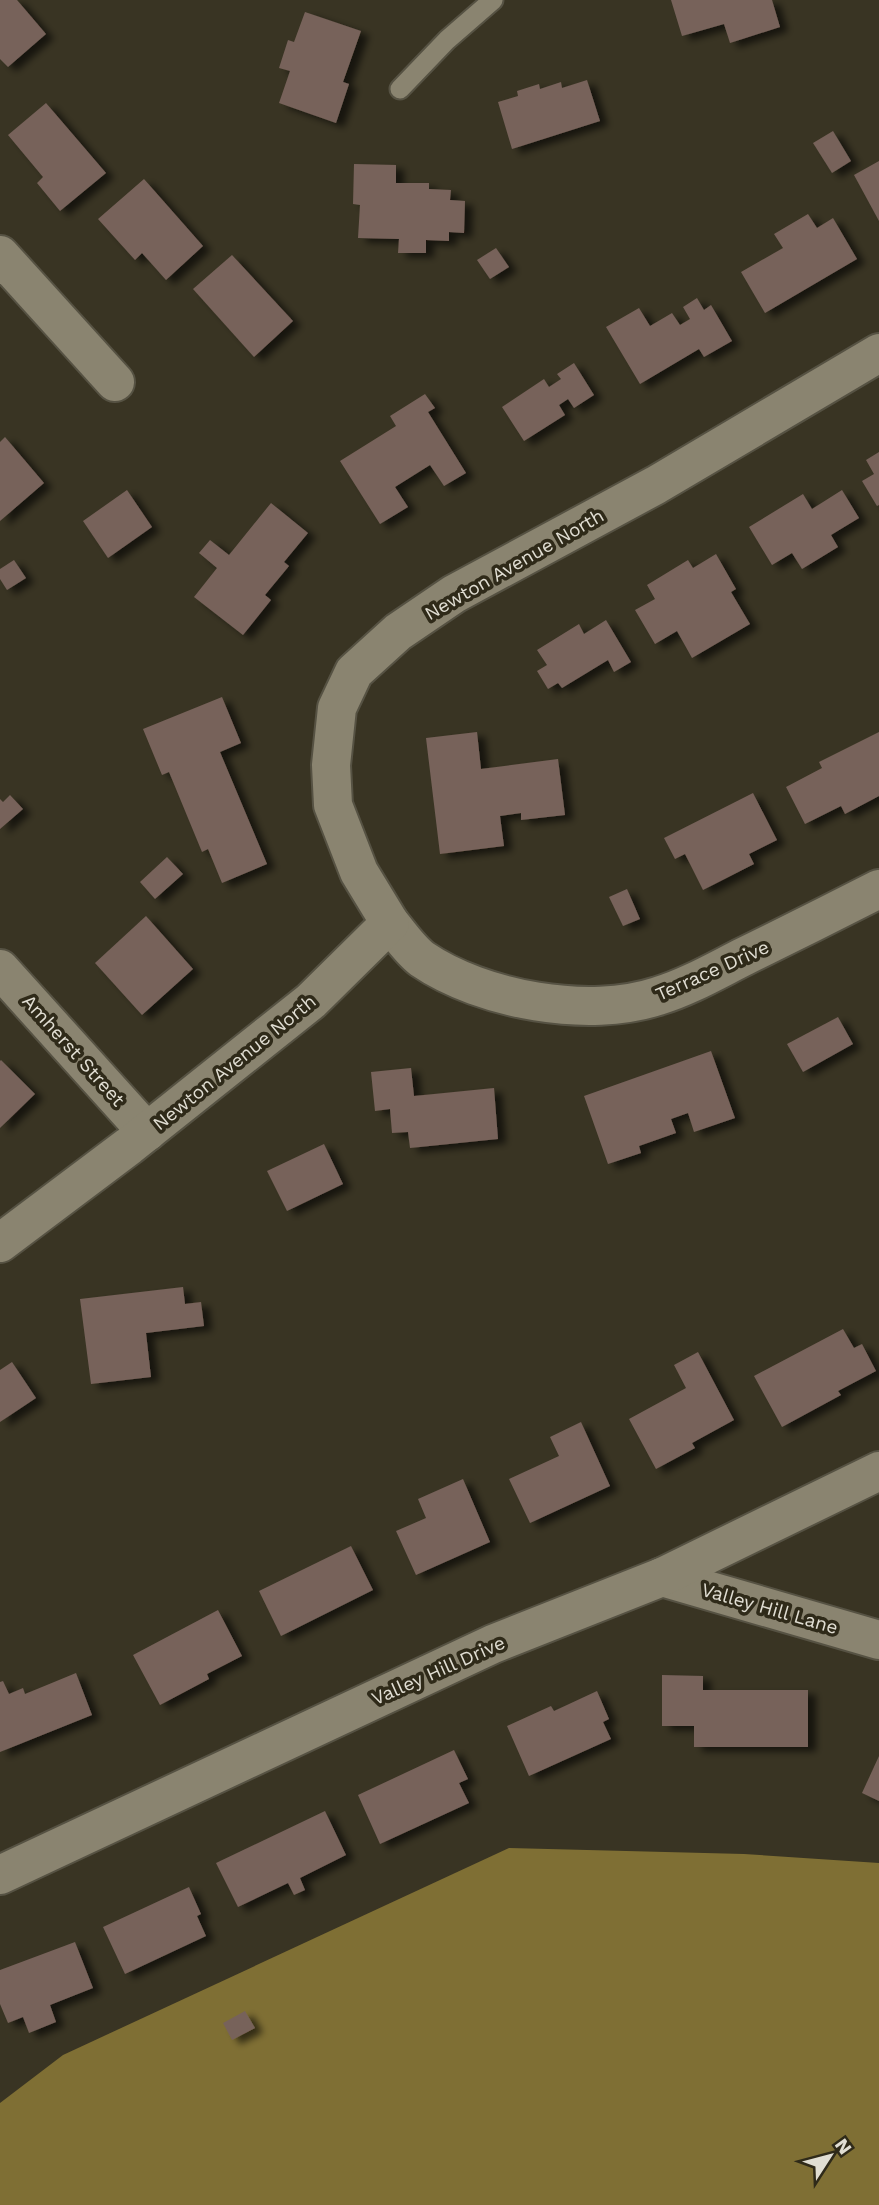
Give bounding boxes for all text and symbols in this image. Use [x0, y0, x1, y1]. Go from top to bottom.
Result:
street label: Newton Avenue North [421, 504, 608, 625]
street label: Terrace Drive [652, 935, 772, 1006]
street label: Amherst Street [17, 990, 130, 1111]
street label: Newton Avenue North [148, 990, 320, 1135]
street label: Valley Hill Lane [699, 1578, 841, 1639]
street label: Valley Hill Drive [368, 1631, 508, 1710]
north arrow [795, 2121, 865, 2191]
text: N [830, 2134, 857, 2159]

